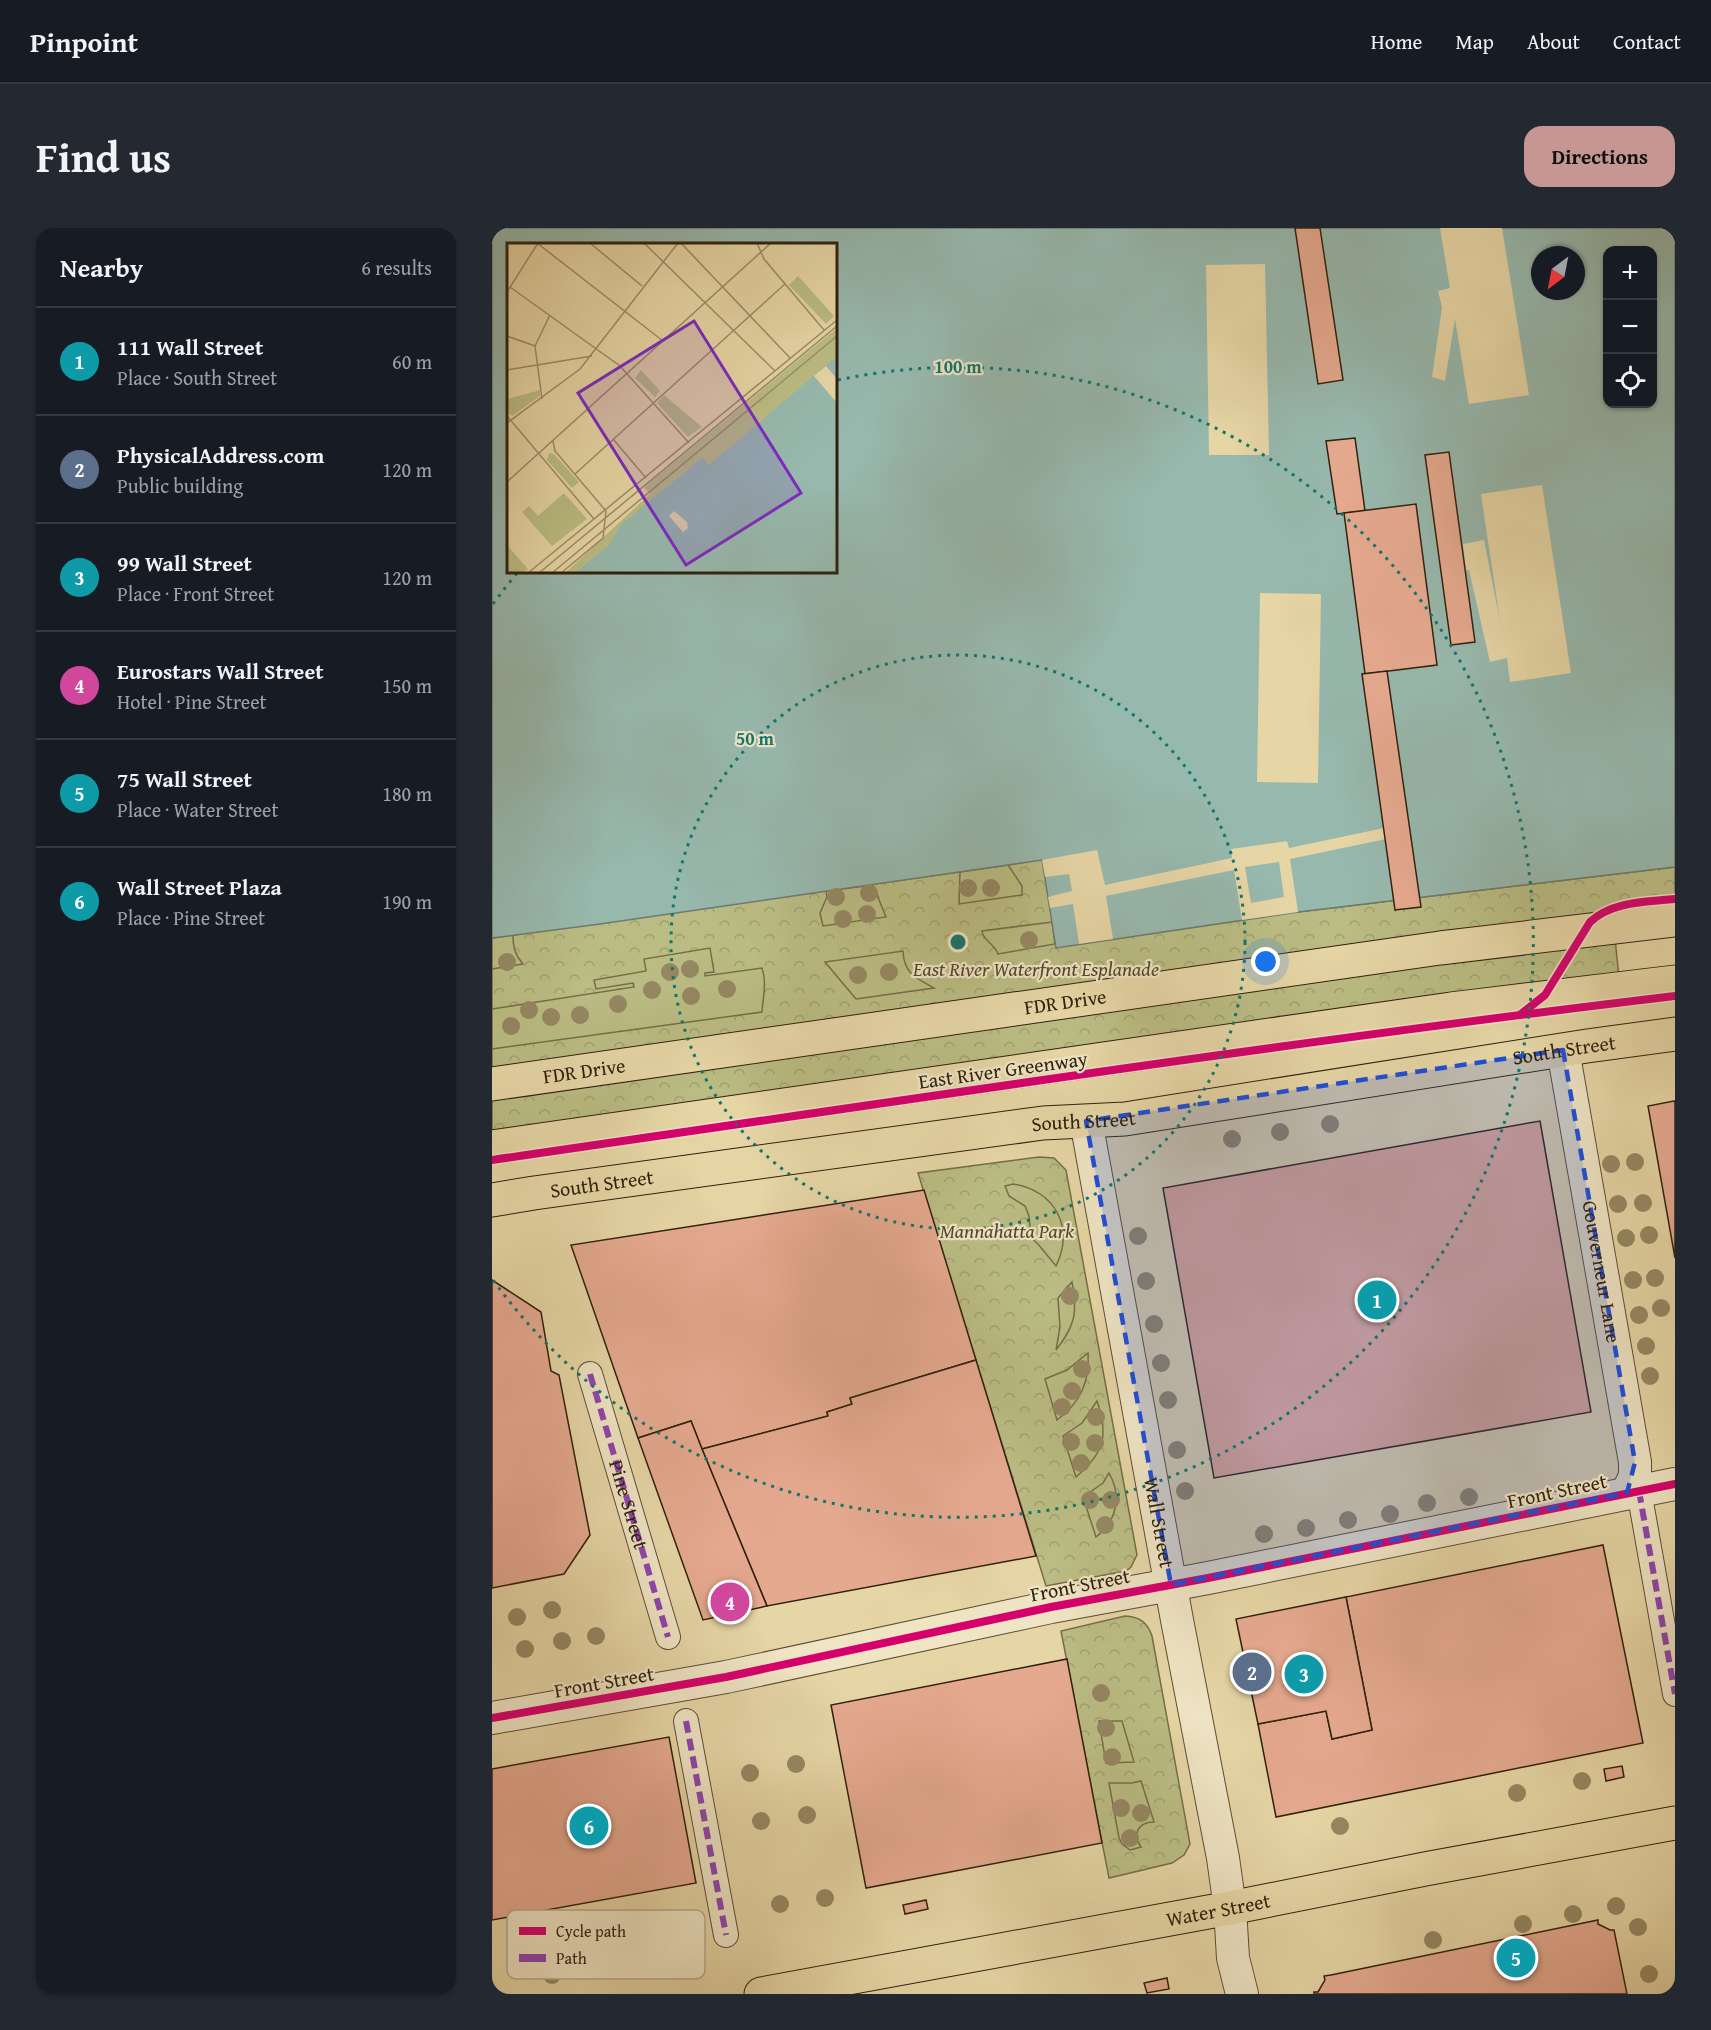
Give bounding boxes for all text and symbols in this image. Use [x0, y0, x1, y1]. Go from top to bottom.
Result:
text: Pinpoint [30, 21, 138, 62]
text: Home [1371, 26, 1422, 57]
text: Map [1455, 26, 1494, 57]
text: About [1527, 26, 1580, 57]
text: Contact [1613, 26, 1681, 57]
text: Find us [36, 126, 171, 187]
button: Directions [1524, 126, 1675, 187]
inset map [507, 243, 837, 573]
north arrow [1531, 246, 1585, 300]
map controls [1603, 246, 1657, 408]
button: + [1603, 246, 1657, 300]
text: Nearby [60, 248, 143, 287]
text: 6 results [361, 253, 432, 282]
button: − [1603, 300, 1657, 354]
text: 111 Wall Street [117, 331, 263, 363]
text: 1 [74, 347, 85, 376]
text: 60 m [392, 347, 432, 376]
text: 100 m [934, 353, 982, 380]
button: locate [1603, 354, 1657, 408]
text: Place · South Street [117, 363, 277, 392]
text: PhysicalAddress.com [117, 439, 324, 471]
text: 2 [74, 455, 85, 484]
text: 120 m [382, 455, 432, 484]
text: Public building [117, 471, 243, 500]
text: 99 Wall Street [117, 547, 252, 579]
text: 3 [74, 563, 85, 592]
text: 120 m [382, 563, 432, 592]
text: Place · Front Street [117, 579, 274, 608]
text: Eurostars Wall Street [117, 655, 324, 687]
text: 4 [74, 671, 85, 700]
text: 150 m [382, 671, 432, 700]
text: Hotel · Pine Street [117, 687, 267, 716]
text: 50 m [736, 725, 775, 752]
text: 75 Wall Street [117, 763, 252, 795]
text: 5 [74, 779, 85, 808]
text: 180 m [382, 779, 432, 808]
text: Place · Water Street [117, 795, 279, 824]
text: Wall Street Plaza [117, 871, 282, 903]
text: 6 [74, 887, 85, 916]
text: 190 m [382, 887, 432, 916]
text: Place · Pine Street [117, 903, 265, 932]
centre of rings [948, 932, 968, 952]
your location [1251, 947, 1280, 976]
park label: East River Waterfront Esplanade [912, 954, 1159, 983]
street label: FDR Drive [1022, 981, 1108, 1022]
street label: South Street [1510, 1027, 1617, 1072]
street label: East River Greenway [916, 1043, 1089, 1096]
street label: FDR Drive [541, 1050, 627, 1091]
street label: South Street [1030, 1103, 1138, 1138]
street label: South Street [548, 1162, 655, 1205]
street label: Gouverneur Lane [1576, 1198, 1629, 1345]
park label: Mannahatta Park [940, 1216, 1075, 1245]
pin: 1 [1358, 1278, 1396, 1322]
street label: Pine Street [602, 1456, 656, 1552]
street label: Front Street [1504, 1466, 1609, 1515]
street label: Wall Street [1137, 1474, 1182, 1570]
street label: Front Street [1027, 1561, 1132, 1608]
pin: 4 [710, 1580, 750, 1624]
pin: 2 [1232, 1650, 1272, 1694]
pin: 3 [1284, 1652, 1324, 1696]
street label: Front Street [552, 1658, 656, 1705]
pin: 6 [570, 1804, 608, 1848]
street label: Water Street [1164, 1885, 1273, 1933]
legend [507, 1910, 705, 1979]
text: Cycle path [556, 1919, 626, 1943]
pin: 5 [1496, 1936, 1536, 1980]
text: Path [556, 1946, 587, 1970]

